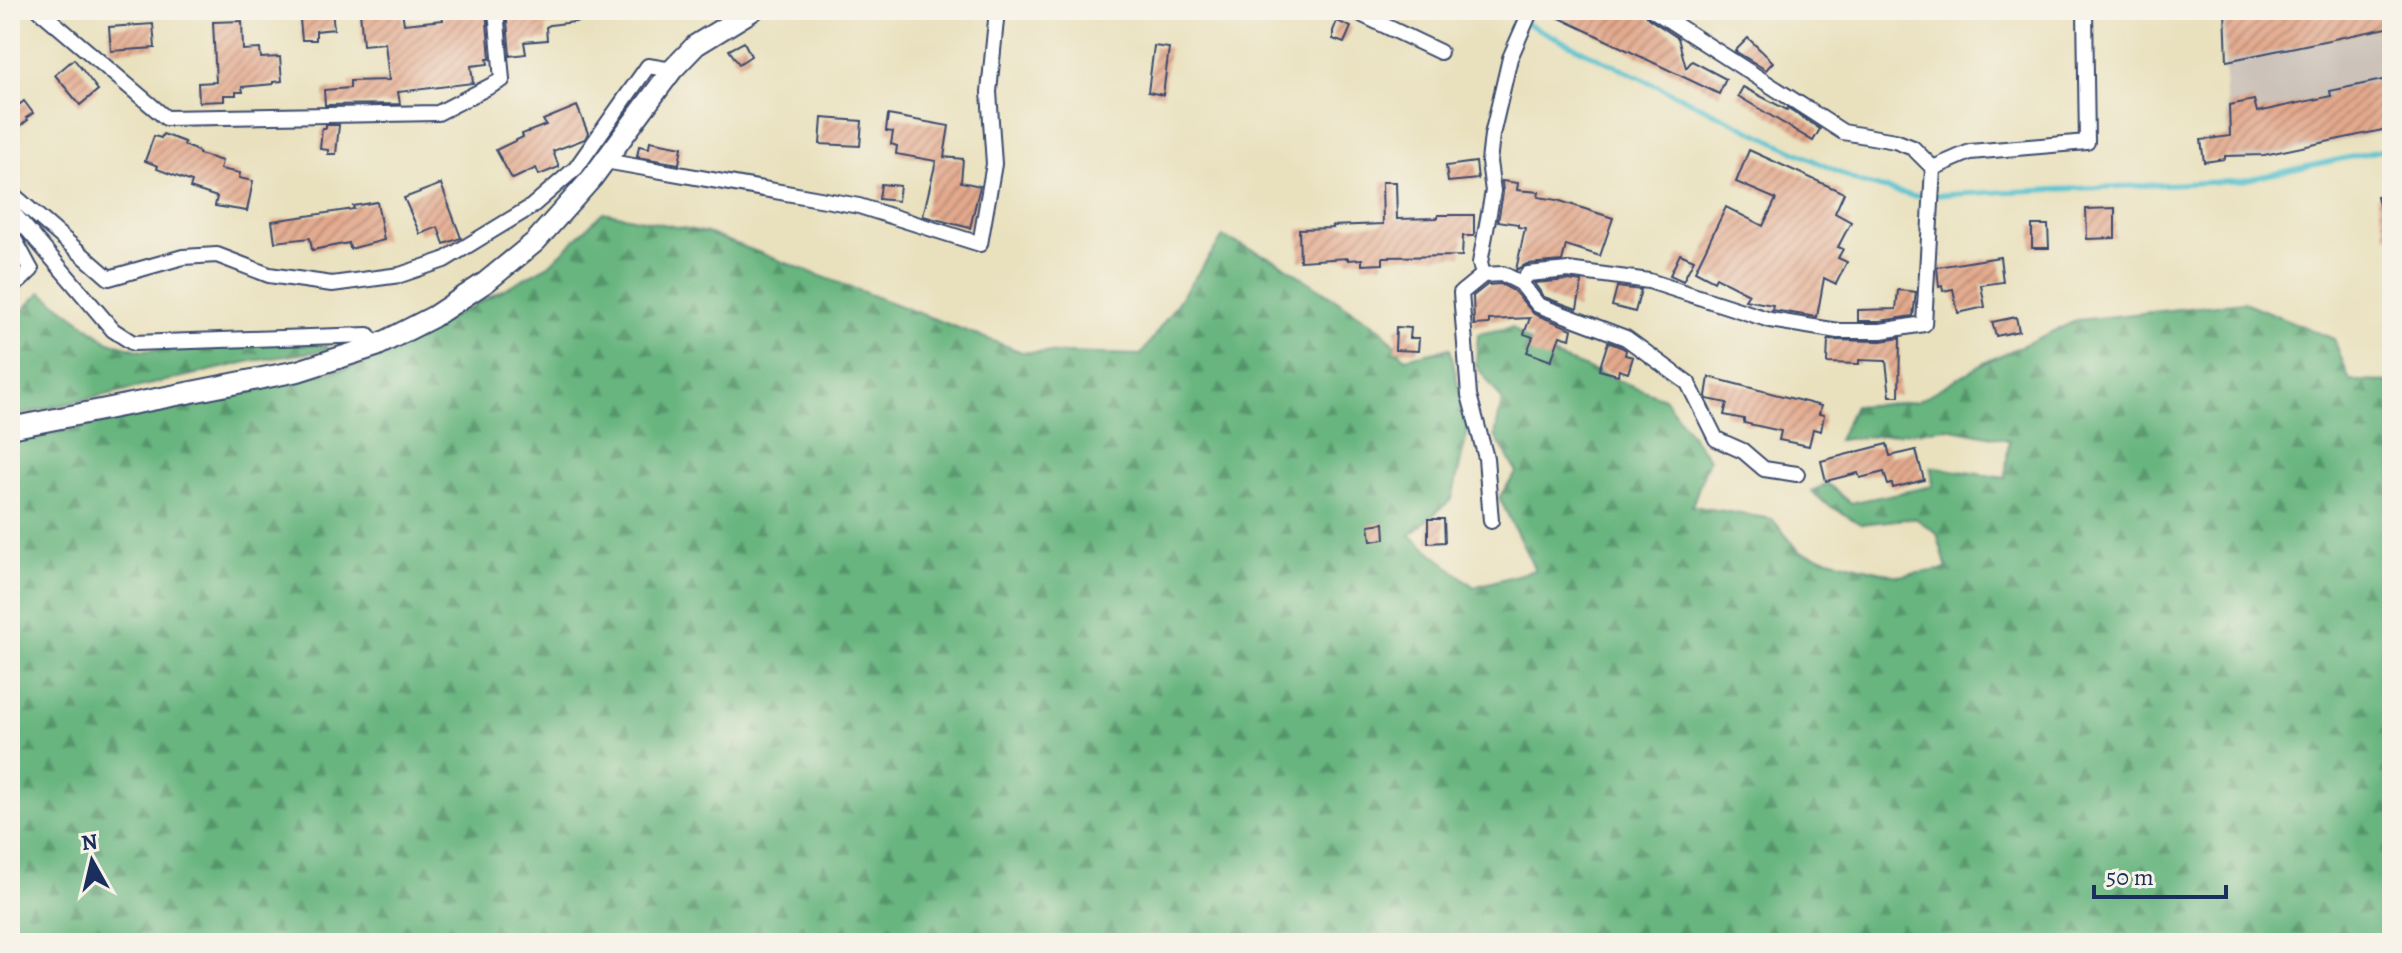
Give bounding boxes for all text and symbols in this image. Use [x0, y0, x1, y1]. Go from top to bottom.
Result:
north arrow [52, 821, 132, 901]
text: N [79, 826, 99, 858]
scale bar [2094, 849, 2226, 899]
text: 50 m [2106, 861, 2154, 893]

